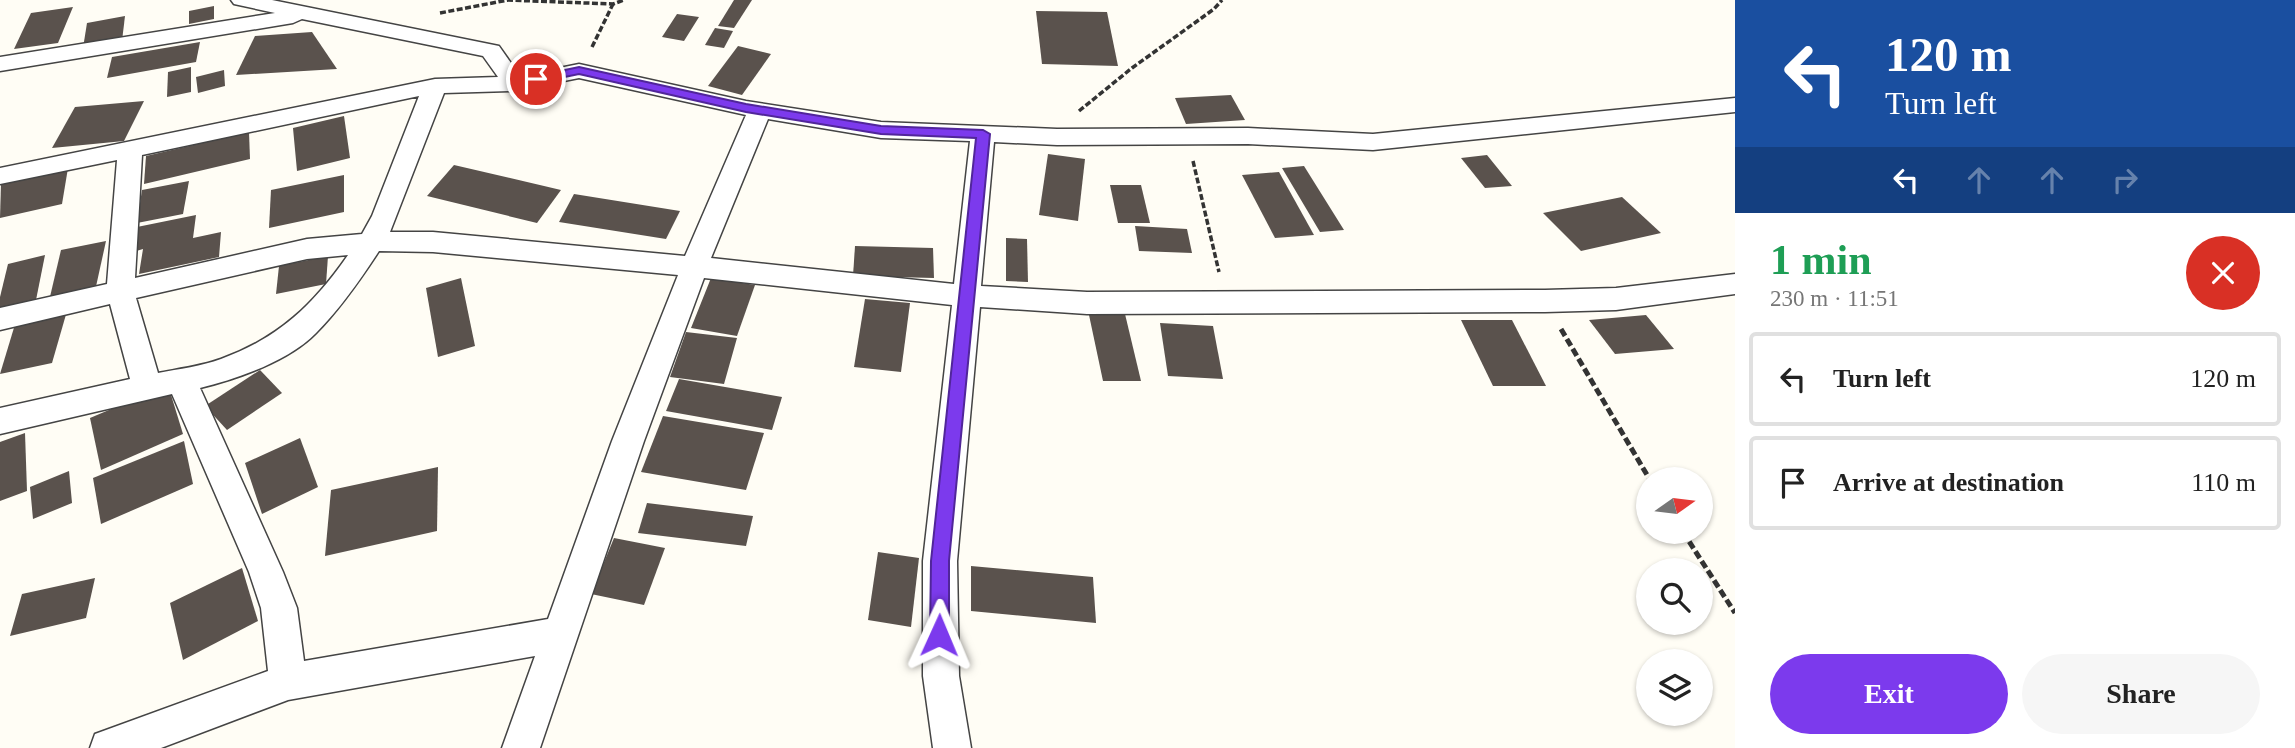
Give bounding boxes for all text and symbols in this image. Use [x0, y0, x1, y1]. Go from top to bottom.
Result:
text: 120 m [1885, 27, 2012, 82]
icon: left [1770, 28, 1861, 119]
pin [506, 49, 566, 109]
icon: arrive [517, 60, 555, 98]
text: Turn left [1885, 85, 1997, 121]
icon: left [1887, 161, 1925, 199]
icon: ahead [1960, 161, 1998, 199]
icon: ahead [2033, 161, 2071, 199]
icon: right [2106, 161, 2144, 199]
button: close [2186, 236, 2260, 310]
text: 1 min [1770, 237, 1872, 283]
text: 230 m · 11:51 [1770, 286, 1899, 311]
icon: left [1774, 360, 1812, 398]
text: Turn left [1833, 364, 1931, 393]
text: 120 m [2190, 364, 2256, 393]
icon: arrive [1774, 464, 1812, 502]
north arrow [1636, 467, 1713, 544]
map controls [1636, 467, 1713, 726]
text: Arrive at destination [1833, 468, 2064, 497]
text: 110 m [2191, 468, 2256, 497]
button: search [1636, 558, 1713, 635]
position arrow [902, 598, 976, 672]
button: layers [1636, 649, 1713, 726]
button: Exit [1770, 654, 2008, 734]
button: Share [2022, 654, 2260, 734]

